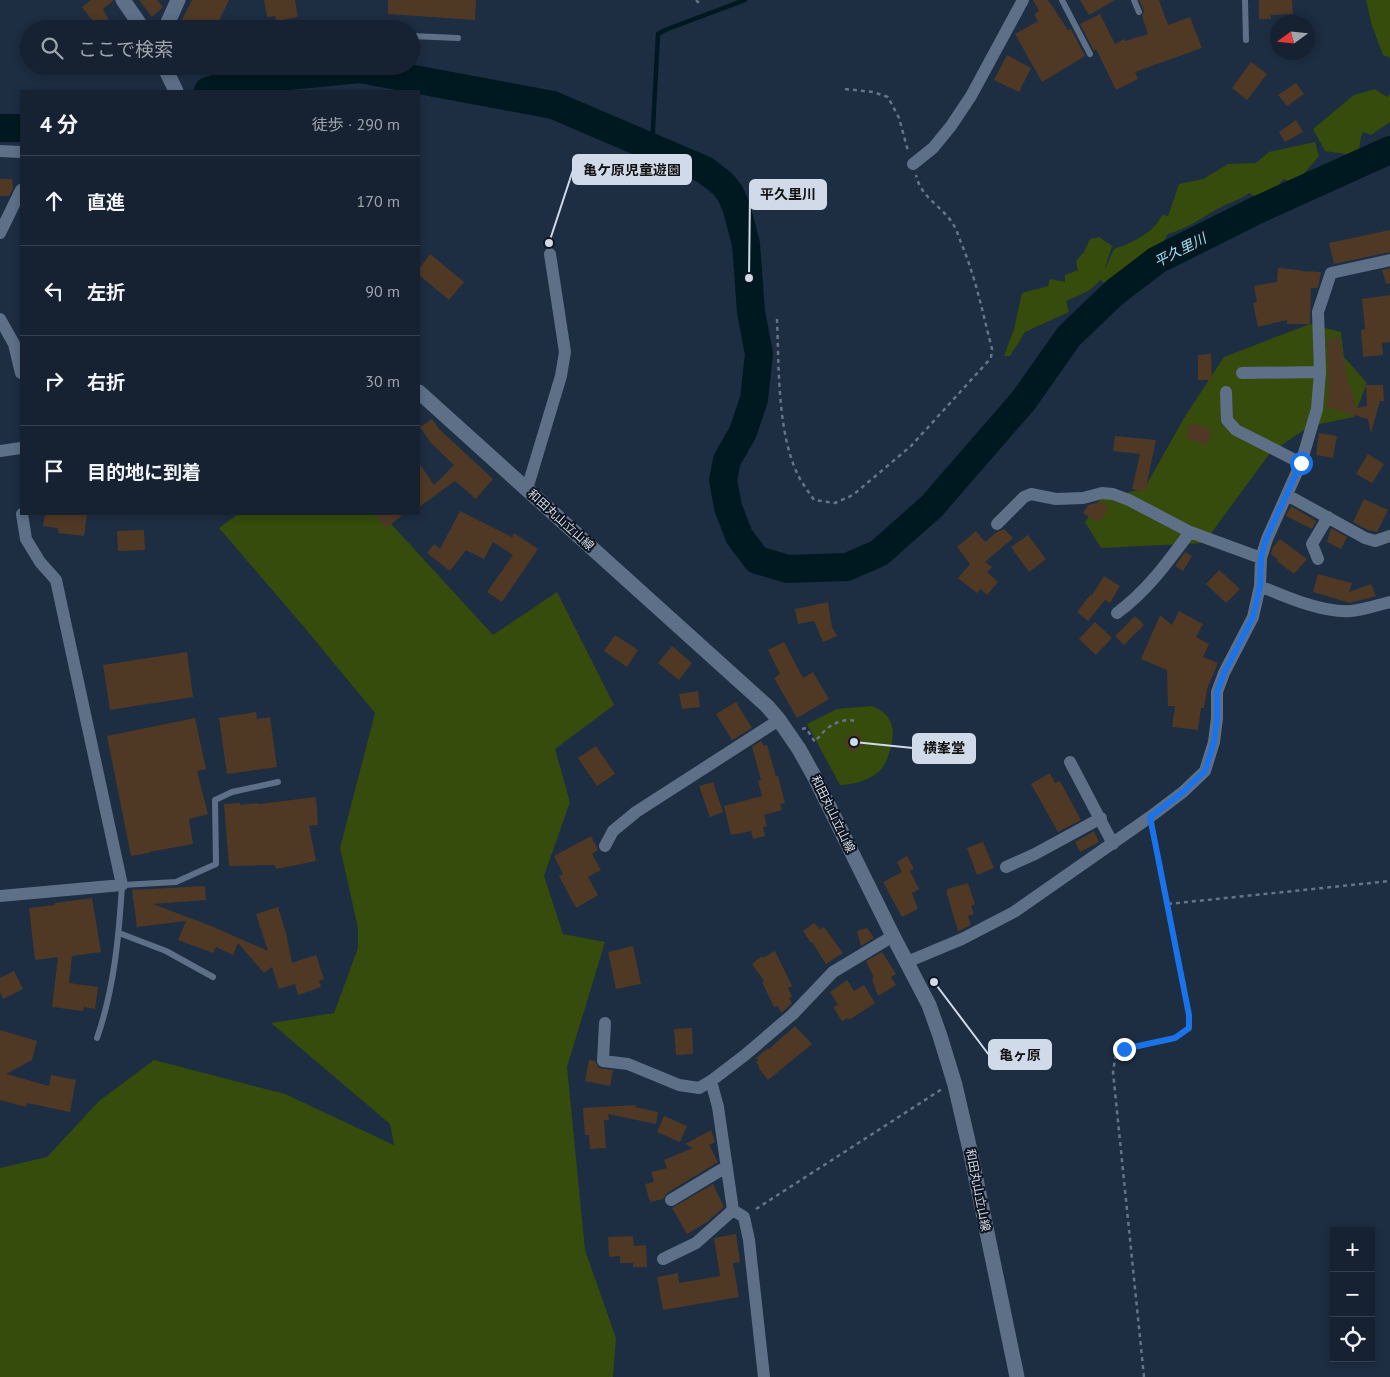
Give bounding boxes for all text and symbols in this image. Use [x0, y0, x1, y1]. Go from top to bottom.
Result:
north arrow [1270, 15, 1315, 60]
search box [20, 20, 420, 75]
icon: search [38, 34, 66, 62]
text: ここで検索 [78, 37, 173, 61]
text: 4 分 [40, 111, 78, 138]
text: 徒歩 · 290 m [312, 114, 400, 134]
callout: 亀ケ原児童遊園 [573, 155, 691, 184]
text: 亀ケ原児童遊園 [583, 161, 681, 179]
callout: 平久里川 [750, 180, 826, 209]
text: 平久里川 [760, 185, 816, 203]
icon: ahead [40, 187, 68, 215]
text: 直進 [87, 190, 125, 214]
text: 170 m [357, 191, 400, 211]
water label: 平久里川 [1151, 228, 1211, 271]
icon: left [40, 277, 68, 305]
text: 左折 [87, 280, 125, 304]
text: 90 m [365, 281, 400, 301]
icon: right [40, 367, 68, 395]
text: 右折 [87, 370, 125, 394]
text: 30 m [365, 371, 400, 391]
route start [1290, 452, 1313, 475]
icon: arrive [40, 457, 68, 485]
text: 目的地に到着 [87, 460, 201, 484]
street label: 和田丸山立山線 [525, 486, 598, 553]
callout: 横峯堂 [913, 734, 975, 763]
text: 横峯堂 [923, 739, 965, 757]
street label: 和田丸山立山線 [808, 773, 859, 855]
route end [1113, 1038, 1136, 1061]
callout: 亀ヶ原 [989, 1040, 1051, 1069]
text: 亀ヶ原 [999, 1046, 1041, 1064]
street label: 和田丸山立山線 [963, 1147, 994, 1233]
map controls [1330, 1227, 1375, 1362]
button: + [1330, 1227, 1375, 1272]
button: − [1330, 1272, 1375, 1317]
button: locate [1330, 1317, 1375, 1362]

